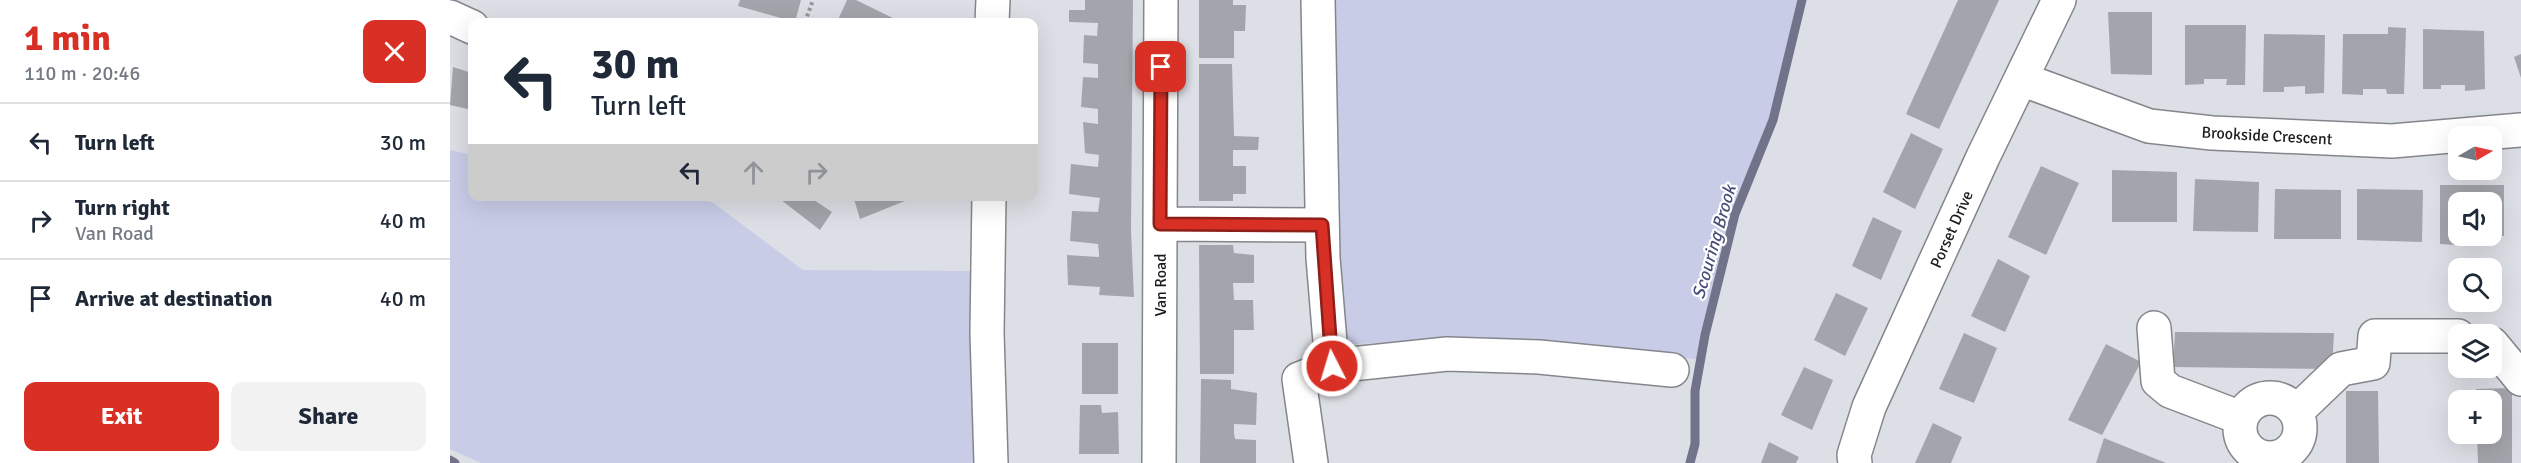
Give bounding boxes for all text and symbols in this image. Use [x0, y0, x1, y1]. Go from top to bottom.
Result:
text: 1 min [24, 16, 111, 61]
button: close [363, 20, 426, 83]
text: 30 m [591, 39, 680, 90]
pin [1135, 41, 1186, 92]
icon: left [492, 42, 570, 120]
icon: arrive [1144, 50, 1177, 83]
text: 110 m · 20:46 [24, 61, 140, 86]
text: Turn left [591, 90, 686, 123]
street label: Brookside Crescent [2201, 123, 2333, 149]
icon: left [24, 126, 57, 159]
north arrow [2448, 126, 2502, 180]
map controls [2448, 126, 2502, 444]
text: Turn left [75, 129, 155, 156]
text: 30 m [380, 129, 426, 156]
icon: left [674, 156, 707, 189]
icon: ahead [737, 156, 770, 189]
icon: right [800, 156, 833, 189]
water label: Scouring Brook [1687, 181, 1741, 301]
street label: Porset Drive [1926, 188, 1978, 271]
button: sound [2448, 192, 2502, 246]
text: Turn right [75, 194, 170, 221]
icon: right [24, 204, 57, 237]
text: 40 m [380, 207, 426, 234]
text: Van Road [75, 221, 154, 246]
street label: Van Road [1151, 253, 1171, 317]
button: search [2448, 258, 2502, 312]
icon: arrive [24, 282, 57, 315]
text: Arrive at destination [75, 285, 272, 312]
text: 40 m [380, 285, 426, 312]
button: layers [2448, 324, 2502, 378]
position arrow [1300, 334, 1364, 398]
button: Exit [24, 382, 219, 451]
button: Share [231, 382, 426, 451]
button: + [2448, 390, 2502, 444]

